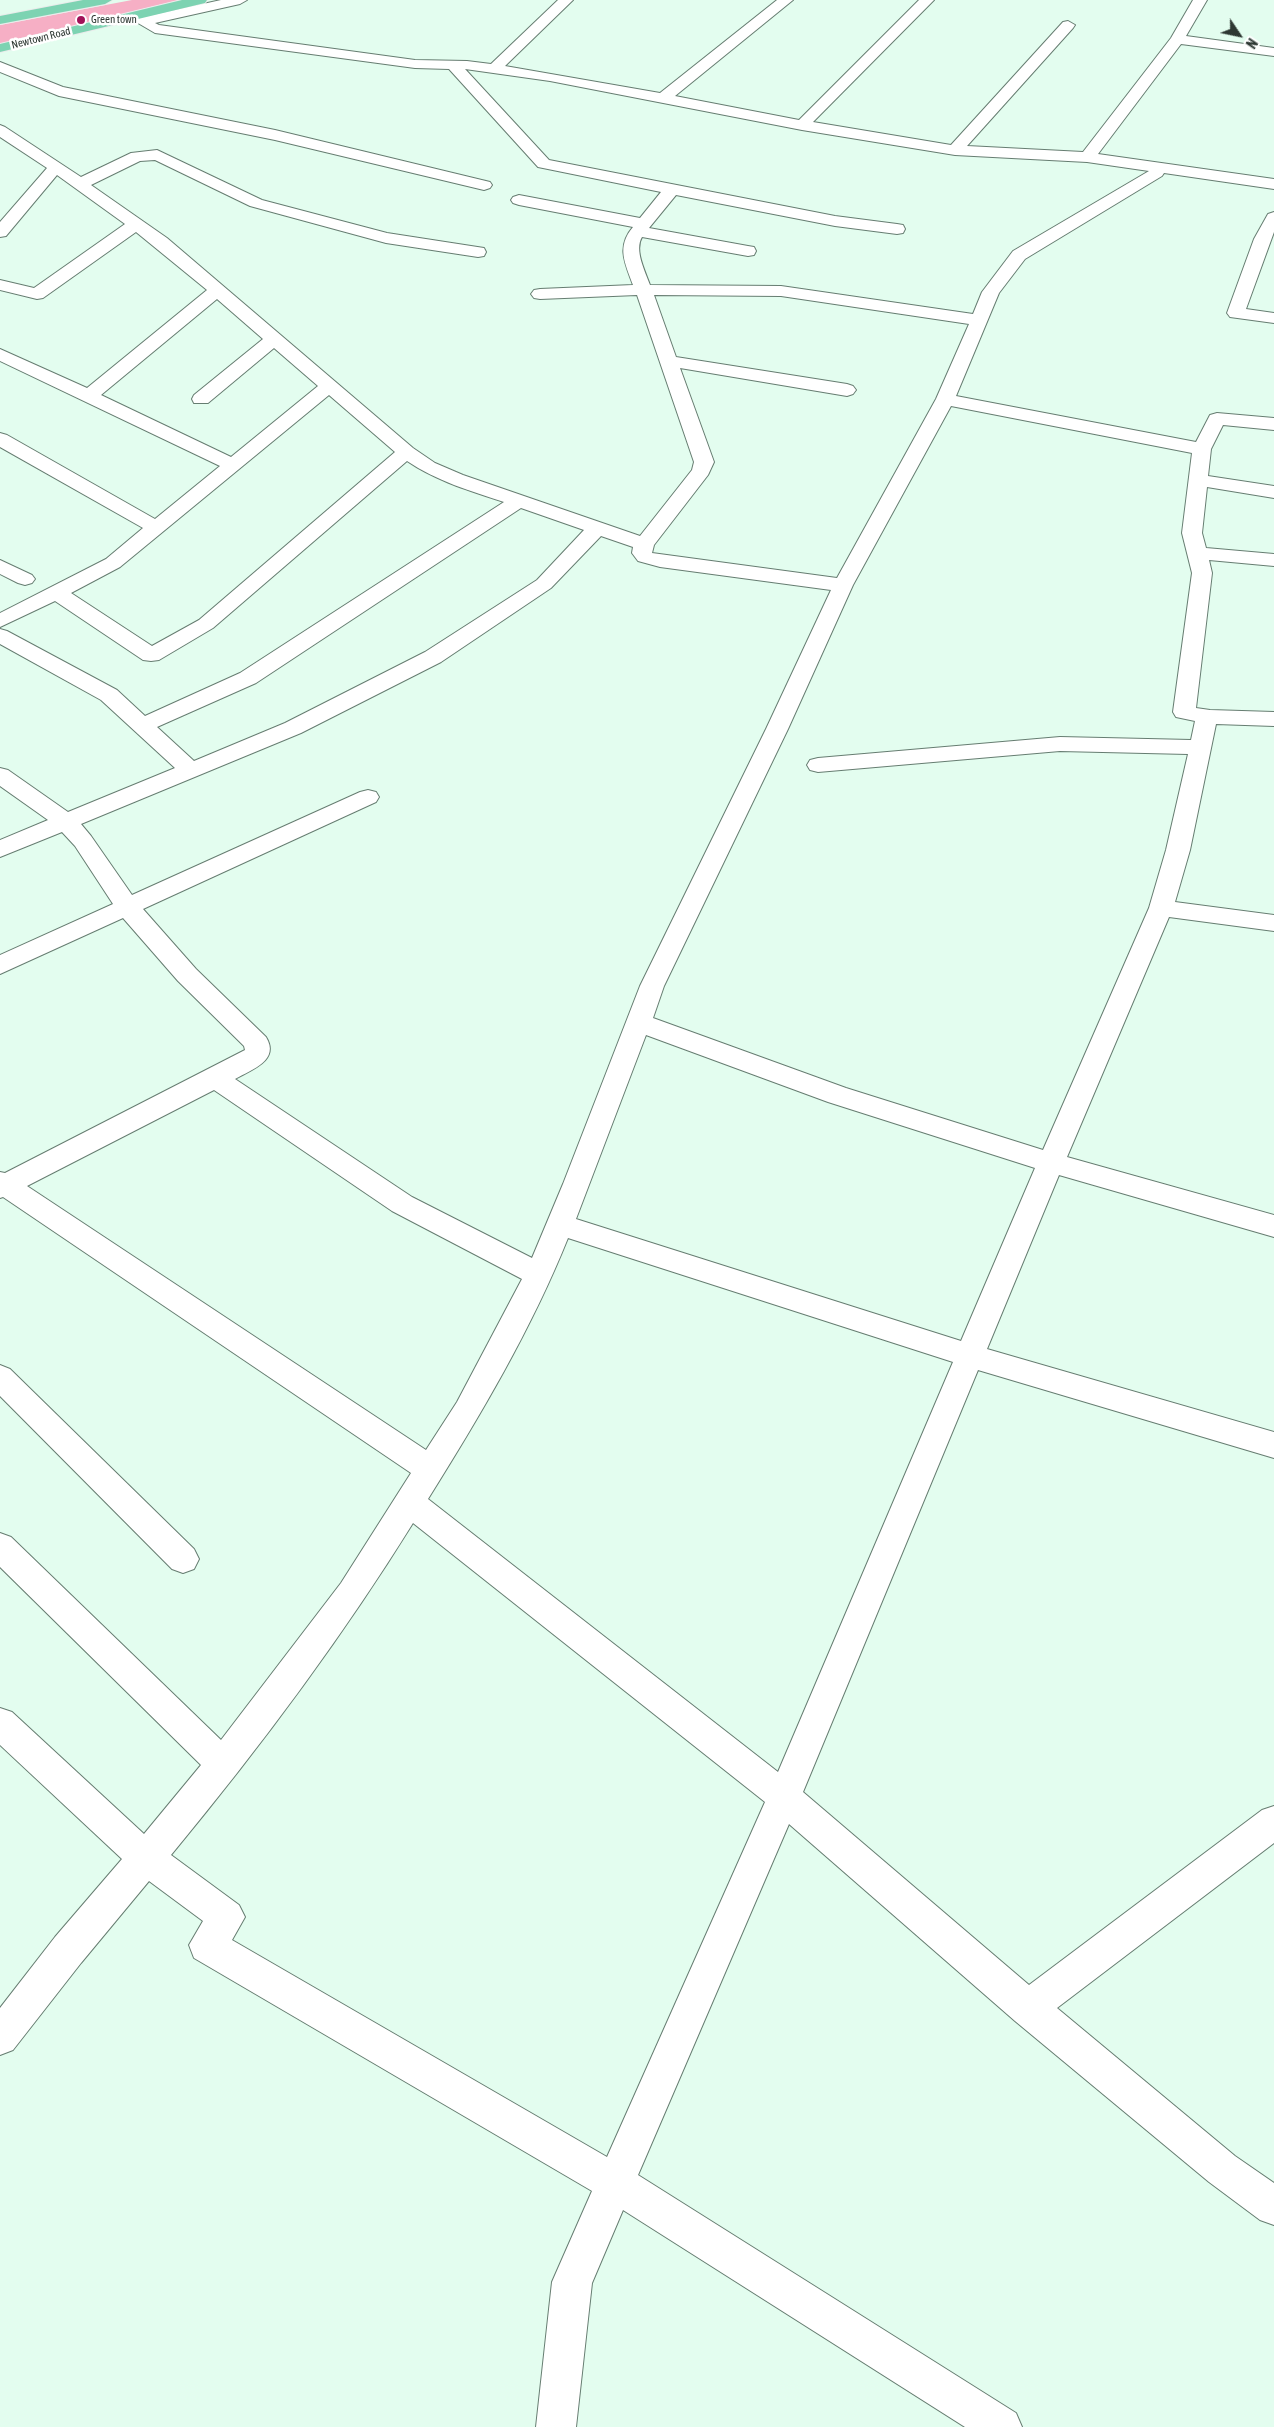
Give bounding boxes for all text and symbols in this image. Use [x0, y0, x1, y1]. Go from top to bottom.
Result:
north arrow [1214, 10, 1264, 60]
place label: Green town [91, 13, 137, 27]
marker: Green town [75, 14, 87, 26]
street label: Newtown Road [10, 24, 72, 52]
text: N [1242, 35, 1260, 51]

